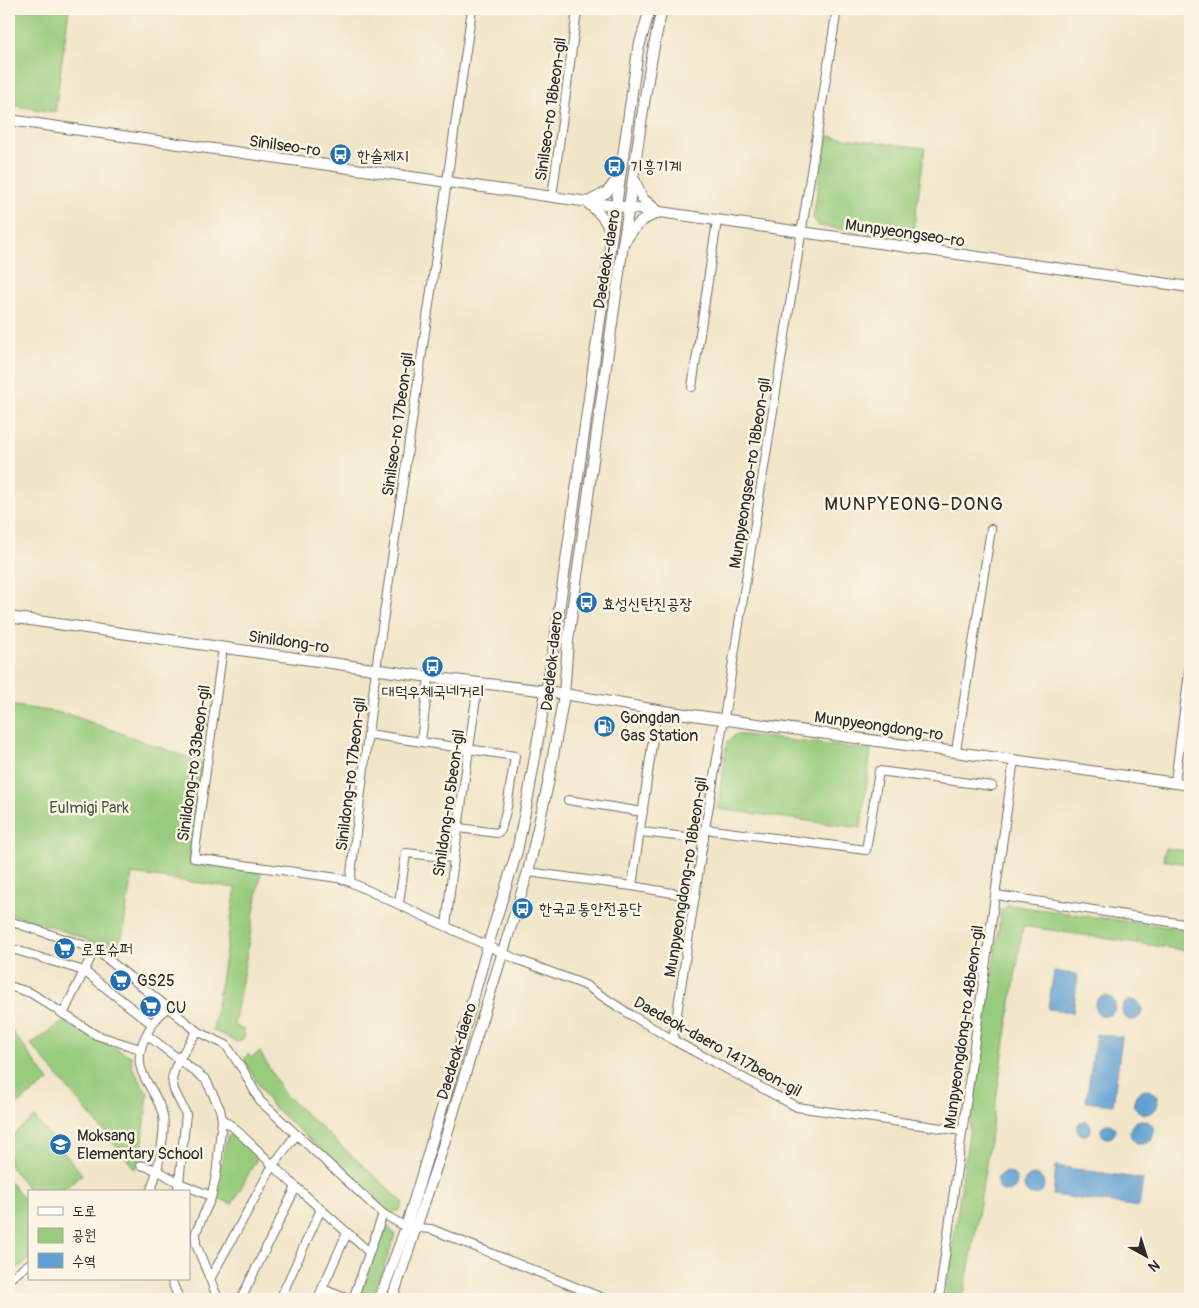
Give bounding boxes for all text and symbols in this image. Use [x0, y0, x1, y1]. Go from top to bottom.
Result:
street label: Sinilseo-ro 18beon-gil [531, 36, 571, 182]
street label: Sinilseo-ro [248, 131, 322, 161]
bus stop icon: 한솔제지 [329, 143, 353, 167]
place label: 한솔제지 [357, 146, 409, 166]
bus stop icon: 기흥기계 [602, 154, 626, 178]
place label: 기흥기계 [630, 157, 682, 177]
street label: Daedeok-daero [589, 208, 625, 310]
street label: Munpyeongseo-ro [844, 215, 966, 251]
street label: Sinilseo-ro 17beon-gil [378, 351, 418, 497]
street label: Munpyeongseo-ro 18beon-gil [725, 376, 775, 570]
district label: MUNPYEONG-DONG [824, 492, 1004, 516]
bus stop icon: 효성신탄진공장 [574, 591, 598, 615]
place label: 효성신탄진공장 [602, 594, 692, 614]
street label: Daedeok-daero [537, 610, 567, 712]
street label: Sinildong-ro [247, 626, 331, 658]
bus stop icon: 대덕우체국네거리 [421, 655, 445, 679]
place label: 대덕우체국네거리 [382, 682, 485, 702]
street label: Sinildong-ro 33beon-gil [173, 684, 215, 843]
street label: Sinildong-ro 17beon-gil [332, 696, 370, 852]
street label: Munpyeongdong-ro [813, 707, 945, 745]
place label: Gongdan Gas Station [620, 708, 698, 746]
fuel station icon: Gongdan Gas Station [592, 714, 616, 738]
street label: Sinildong-ro 5beon-gil [429, 728, 469, 878]
street label: Munpyeongdong-ro 18beon-gil [660, 775, 712, 979]
park label: Eulmigi Park [49, 798, 129, 818]
bus stop icon: 한국교통안전공단 [511, 896, 535, 920]
place label: 한국교통안전공단 [539, 899, 642, 919]
street label: Munpyeongdong-ro 48beon-gil [940, 924, 988, 1130]
supermarket icon: 로또슈퍼 [53, 937, 77, 961]
place label: 로또슈퍼 [81, 940, 133, 960]
supermarket icon: GS25 [109, 968, 133, 992]
place label: GS25 [137, 971, 175, 991]
street label: Daedeok-daero 1417beon-gil [630, 992, 805, 1101]
supermarket icon: CU [138, 995, 162, 1019]
place label: CU [166, 998, 186, 1018]
street label: Daedeok-daero [433, 1000, 481, 1102]
place label: Moksang Elementary School [77, 1126, 203, 1164]
school or university icon: Moksang Elementary School [49, 1132, 73, 1156]
legend [28, 1190, 190, 1280]
text: 도로 [72, 1202, 96, 1221]
text: 공원 [72, 1226, 96, 1245]
north arrow [1122, 1230, 1172, 1280]
text: 수역 [72, 1252, 96, 1271]
text: N [1145, 1256, 1163, 1275]

